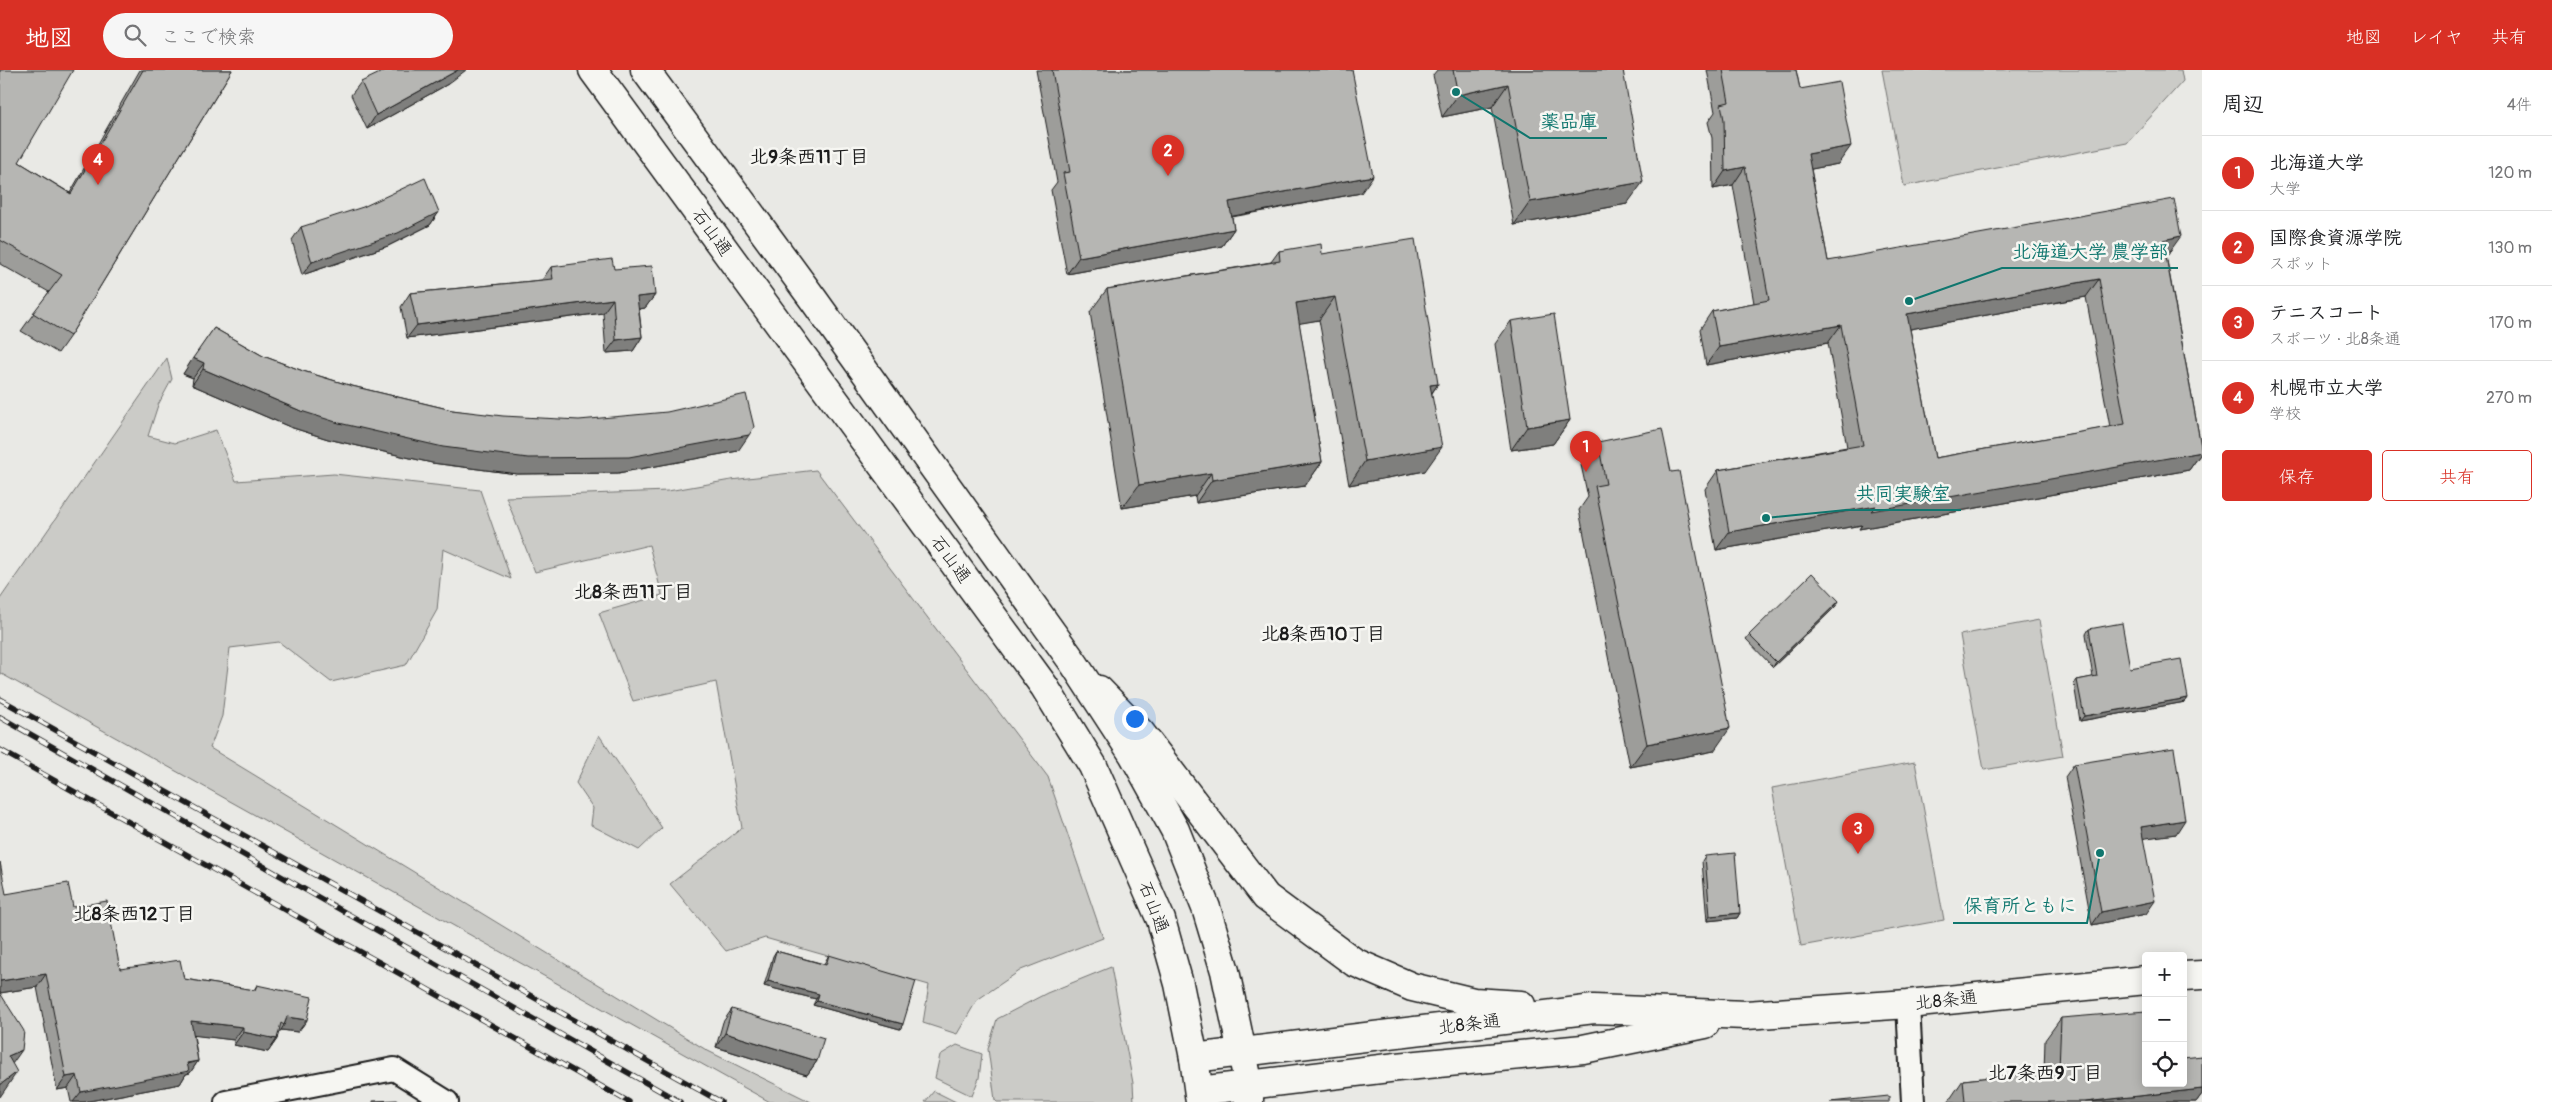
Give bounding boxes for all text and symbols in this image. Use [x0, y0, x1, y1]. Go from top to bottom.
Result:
search box [103, 13, 453, 58]
icon: search [121, 21, 149, 49]
text: 地図 [25, 24, 73, 53]
text: ここで検索 [161, 25, 256, 49]
text: 地図 [2346, 26, 2382, 49]
text: レイヤ [2410, 26, 2463, 49]
text: 共有 [2491, 26, 2527, 49]
text: 周辺 [2222, 91, 2264, 118]
text: 4件 [2507, 95, 2532, 115]
callout: 薬品庫 [1530, 104, 1607, 138]
text: 薬品庫 [1540, 110, 1598, 134]
pin: 2 [1152, 135, 1184, 176]
pin: 4 [82, 144, 114, 185]
district label: 北9条西11丁目 [749, 145, 869, 169]
text: 北海道大学 [2269, 151, 2364, 175]
text: 1 [2235, 163, 2241, 183]
text: 120 m [2488, 163, 2532, 183]
text: 大学 [2269, 179, 2301, 199]
street label: 石山通 [686, 204, 737, 261]
text: 国際食資源学院 [2269, 226, 2402, 250]
callout: 北海道大学 農学部 [2002, 234, 2178, 268]
text: 2 [2234, 238, 2242, 258]
text: 130 m [2488, 238, 2532, 258]
text: 北海道大学 農学部 [2012, 240, 2168, 264]
text: スポット [2269, 254, 2333, 274]
text: テニスコート [2269, 301, 2383, 325]
text: 3 [2234, 313, 2242, 333]
text: 170 m [2489, 313, 2532, 333]
text: スポーツ · 北8条通 [2269, 329, 2401, 349]
text: 札幌市立大学 [2269, 376, 2383, 400]
text: 4 [2233, 388, 2243, 408]
text: 270 m [2486, 388, 2532, 408]
text: 学校 [2269, 404, 2301, 424]
pin: 1 [1570, 431, 1602, 472]
button: 保存 [2222, 450, 2372, 501]
button: 共有 [2382, 450, 2532, 501]
callout: 共同実験室 [1846, 476, 1961, 510]
text: 共同実験室 [1855, 482, 1951, 506]
street label: 石山通 [925, 531, 976, 588]
district label: 北8条西11丁目 [573, 580, 693, 604]
district label: 北8条西10丁目 [1261, 622, 1385, 646]
your location [1122, 706, 1148, 732]
pin: 3 [1842, 813, 1874, 854]
street label: 石山通 [1133, 878, 1174, 937]
callout: 保育所ともに [1953, 889, 2087, 923]
text: 保育所ともに [1963, 894, 2077, 918]
district label: 北8条西12丁目 [73, 902, 195, 926]
map controls [2142, 952, 2187, 1087]
button: + [2142, 952, 2187, 997]
street label: 北8条通 [1913, 986, 1979, 1015]
button: − [2142, 997, 2187, 1042]
street label: 北8条通 [1436, 1009, 1502, 1040]
button: locate [2142, 1042, 2187, 1087]
district label: 北7条西9丁目 [1988, 1061, 2102, 1085]

